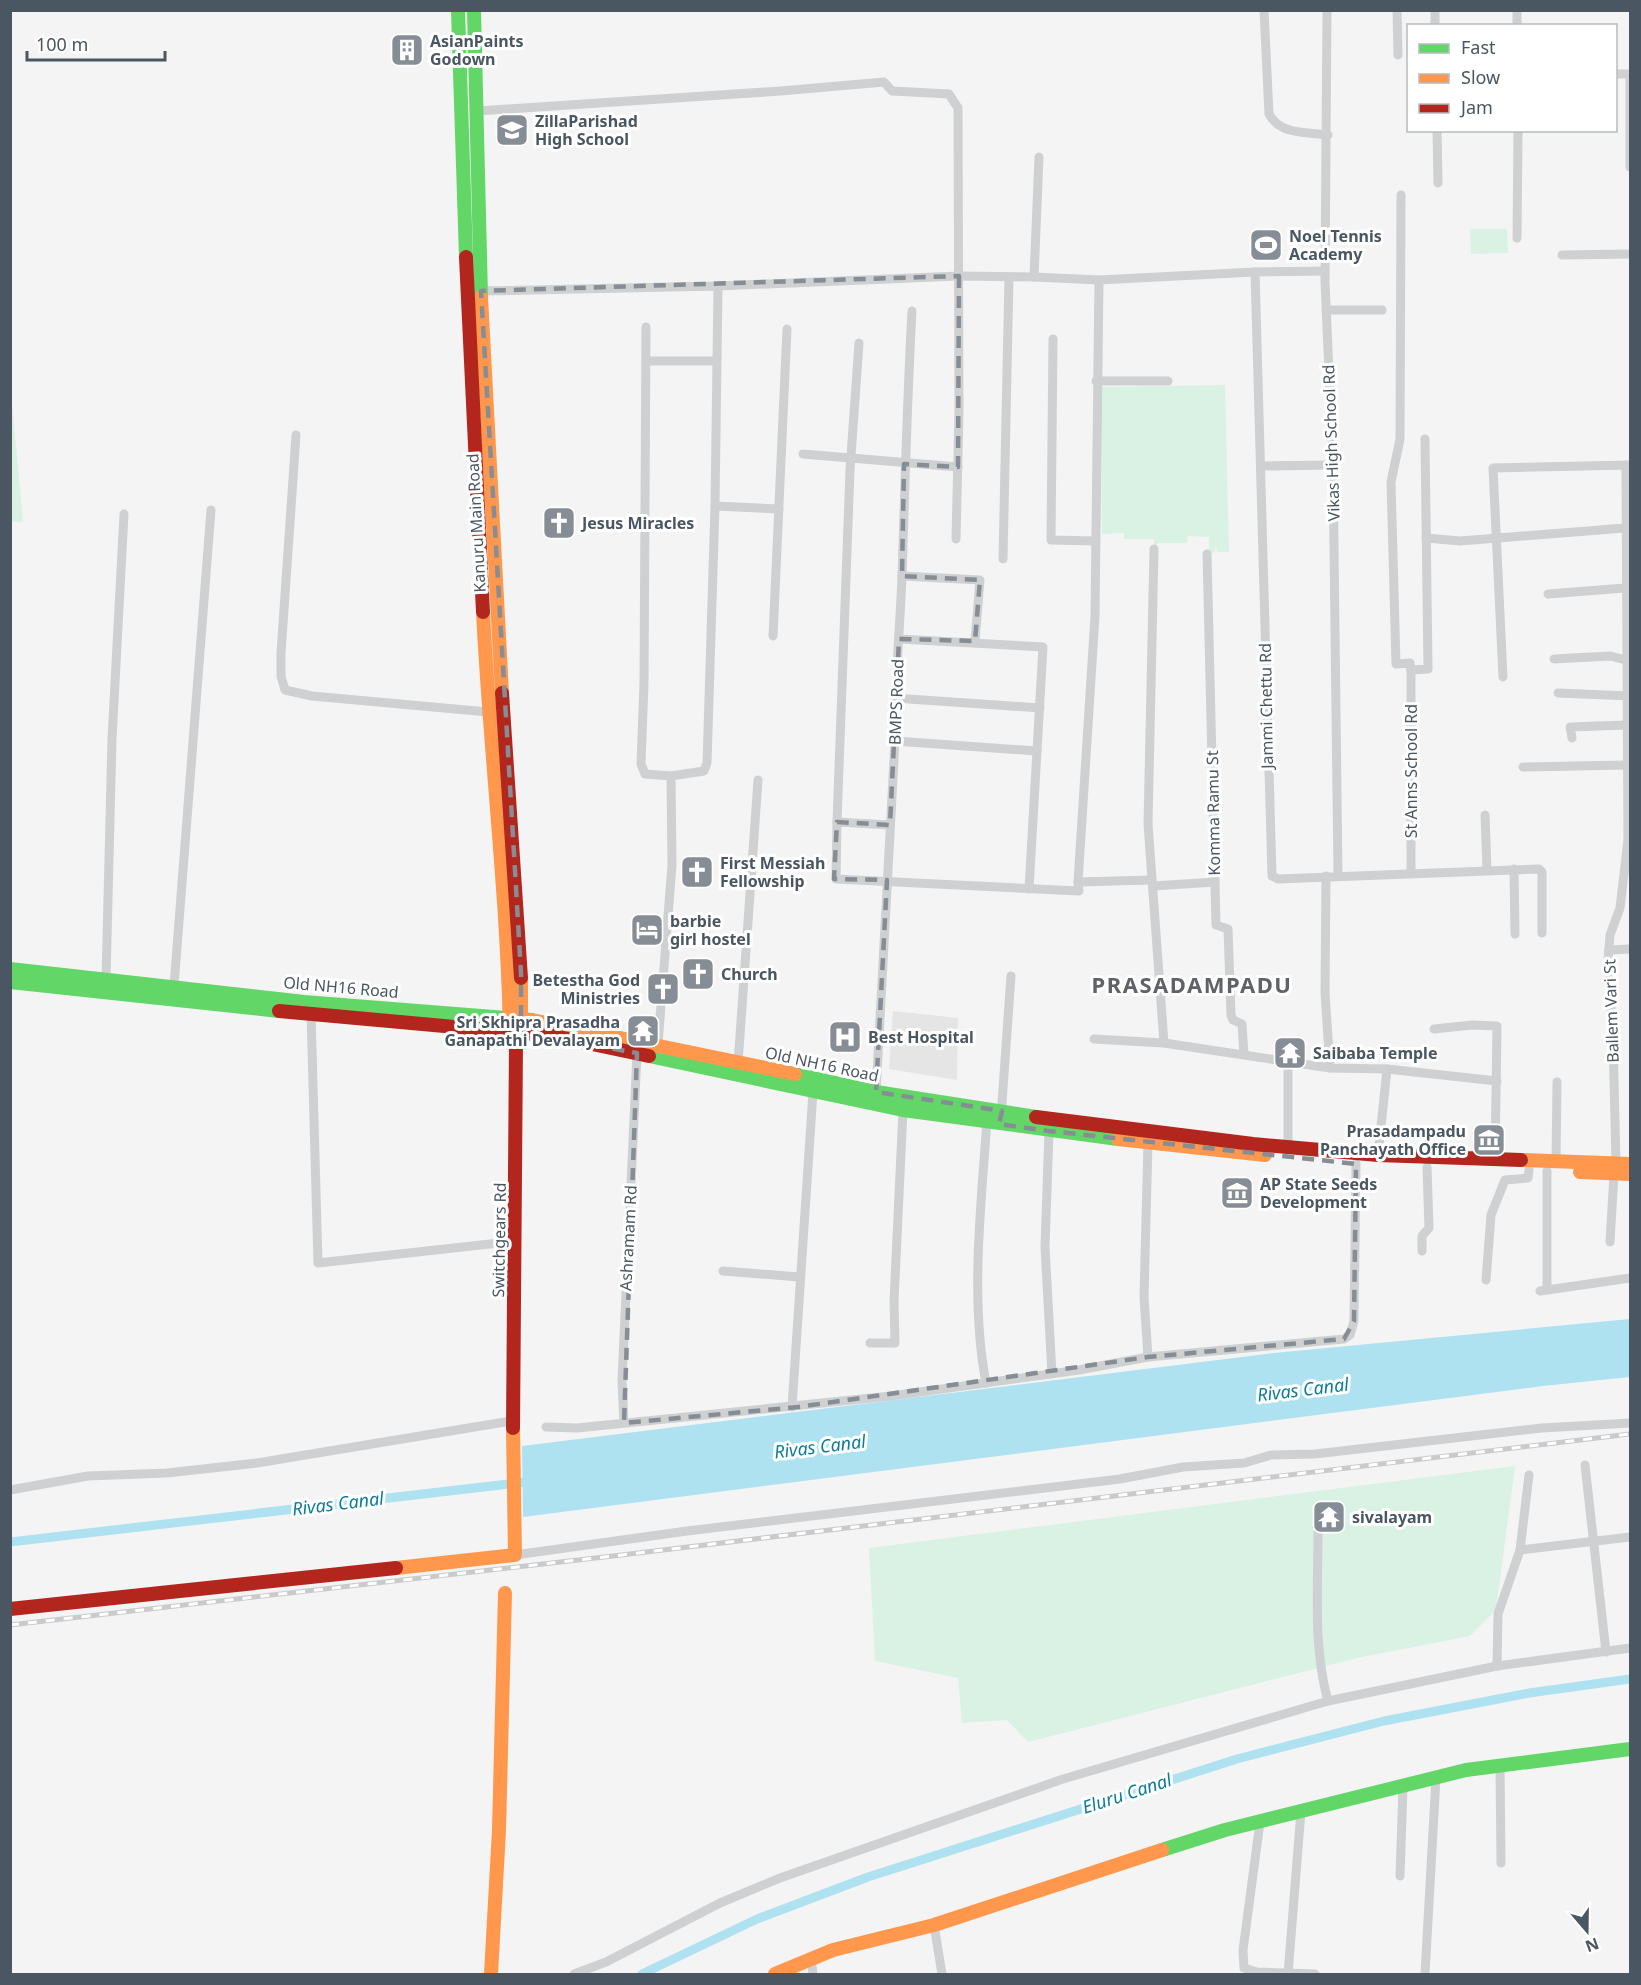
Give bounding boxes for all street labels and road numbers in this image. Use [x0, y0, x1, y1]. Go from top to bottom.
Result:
street label: Vikas High School Rd [1317, 364, 1345, 522]
street label: Kanuru Main Road [461, 453, 491, 593]
street label: Jammi Chettu Rd [1254, 643, 1278, 771]
street label: BMPS Road [884, 659, 908, 745]
street label: St Anns School Rd [1400, 704, 1422, 838]
street label: Komma Ramu St [1201, 750, 1225, 876]
street label: Ballem Vari St [1598, 959, 1624, 1063]
street label: Old NH16 Road [282, 971, 400, 1003]
street label: Old NH16 Road [763, 1041, 881, 1087]
street label: Switchgears Rd [487, 1182, 511, 1298]
street label: Ashramam Rd [614, 1185, 642, 1291]

